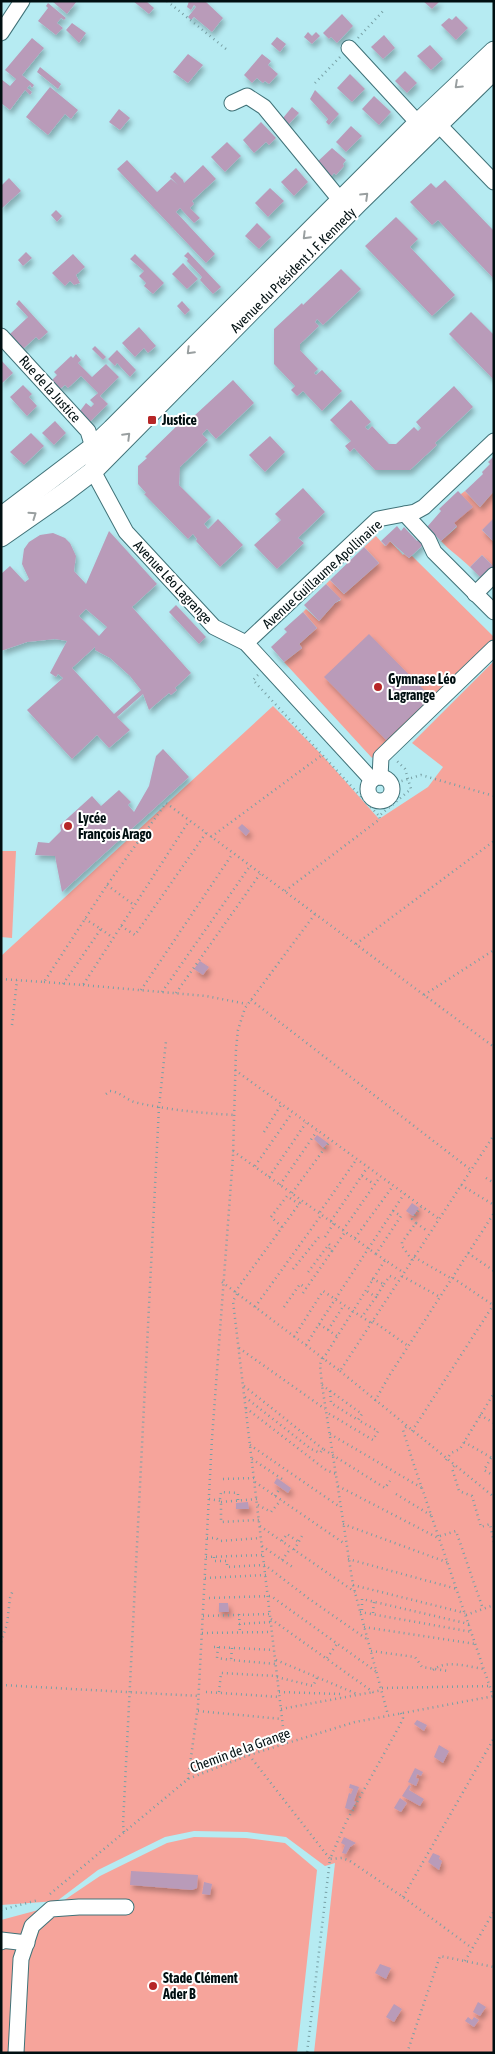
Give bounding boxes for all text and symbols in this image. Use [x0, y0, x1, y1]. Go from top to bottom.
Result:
one-way arrow [455, 79, 464, 88]
one-way arrow [359, 193, 368, 202]
street label: Avenue du Président J. F. Kennedy [227, 204, 359, 336]
one-way arrow [302, 231, 311, 240]
one-way arrow [187, 345, 196, 354]
street label: Rue de la Justice [16, 352, 84, 426]
place label: Justice [161, 412, 197, 428]
marker: Justice [146, 414, 158, 426]
one-way arrow [121, 433, 130, 442]
one-way arrow [27, 512, 36, 521]
street label: Avenue Guillaume Apollinaire [259, 516, 385, 632]
street label: Avenue Léo Lagrange [130, 537, 216, 627]
place label: Gymnase Léo Lagrange [388, 671, 456, 703]
marker: Gymnase Léo Lagrange [372, 681, 384, 693]
place label: Lycée François Arago [78, 810, 152, 842]
marker: Lycée François Arago [62, 820, 74, 832]
street label: Chemin de la Grange [188, 1724, 292, 1776]
place label: Stade Clément Ader B [162, 1970, 238, 2002]
marker: Stade Clément Ader B [147, 1980, 159, 1992]

